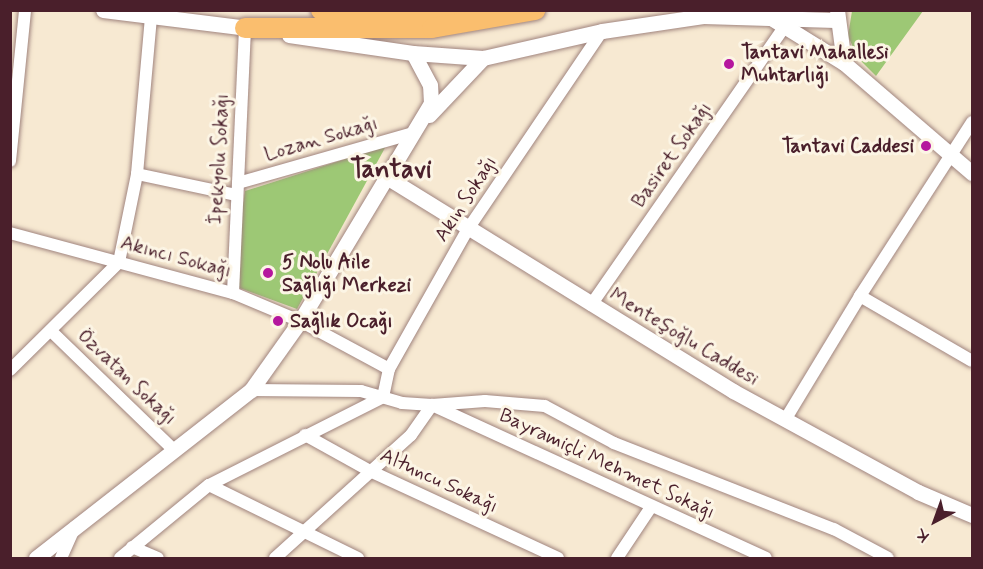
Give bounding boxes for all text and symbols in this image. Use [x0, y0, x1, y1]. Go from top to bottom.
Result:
place label: Tantavi Mahallesi Muhtarlığı [741, 40, 889, 87]
marker: Tantavi Mahallesi Muhtarlığı [722, 57, 736, 71]
street label: İpekyolu Sokağı [204, 92, 234, 226]
street label: Basiret Sokağı [626, 97, 718, 213]
street label: Lozan Sokağı [261, 111, 381, 167]
place label: Tantavi Caddesi [778, 134, 914, 158]
marker: Tantavi Caddesi [919, 139, 933, 153]
street label: Akın Sokağı [429, 151, 503, 247]
district label: Tantavi [350, 155, 432, 187]
street label: Akıncı Sokağı [118, 231, 234, 283]
place label: 5 Nolu Aile Sağlığı Merkezi [282, 250, 411, 297]
marker: 5 Nolu Aile Sağlığı Merkezi [259, 264, 277, 282]
street label: Menteşoğlu Caddesi [603, 282, 765, 392]
place label: Sağlık Ocağı [290, 309, 391, 333]
marker: Sağlık Ocağı [271, 314, 285, 328]
street label: Özvatan Sokağı [72, 323, 182, 431]
street label: Bayramiçli Mehmet Sokağı [494, 403, 720, 525]
street label: Altuncu Sokağı [377, 443, 501, 519]
north arrow [905, 491, 965, 551]
text: K [912, 523, 934, 547]

